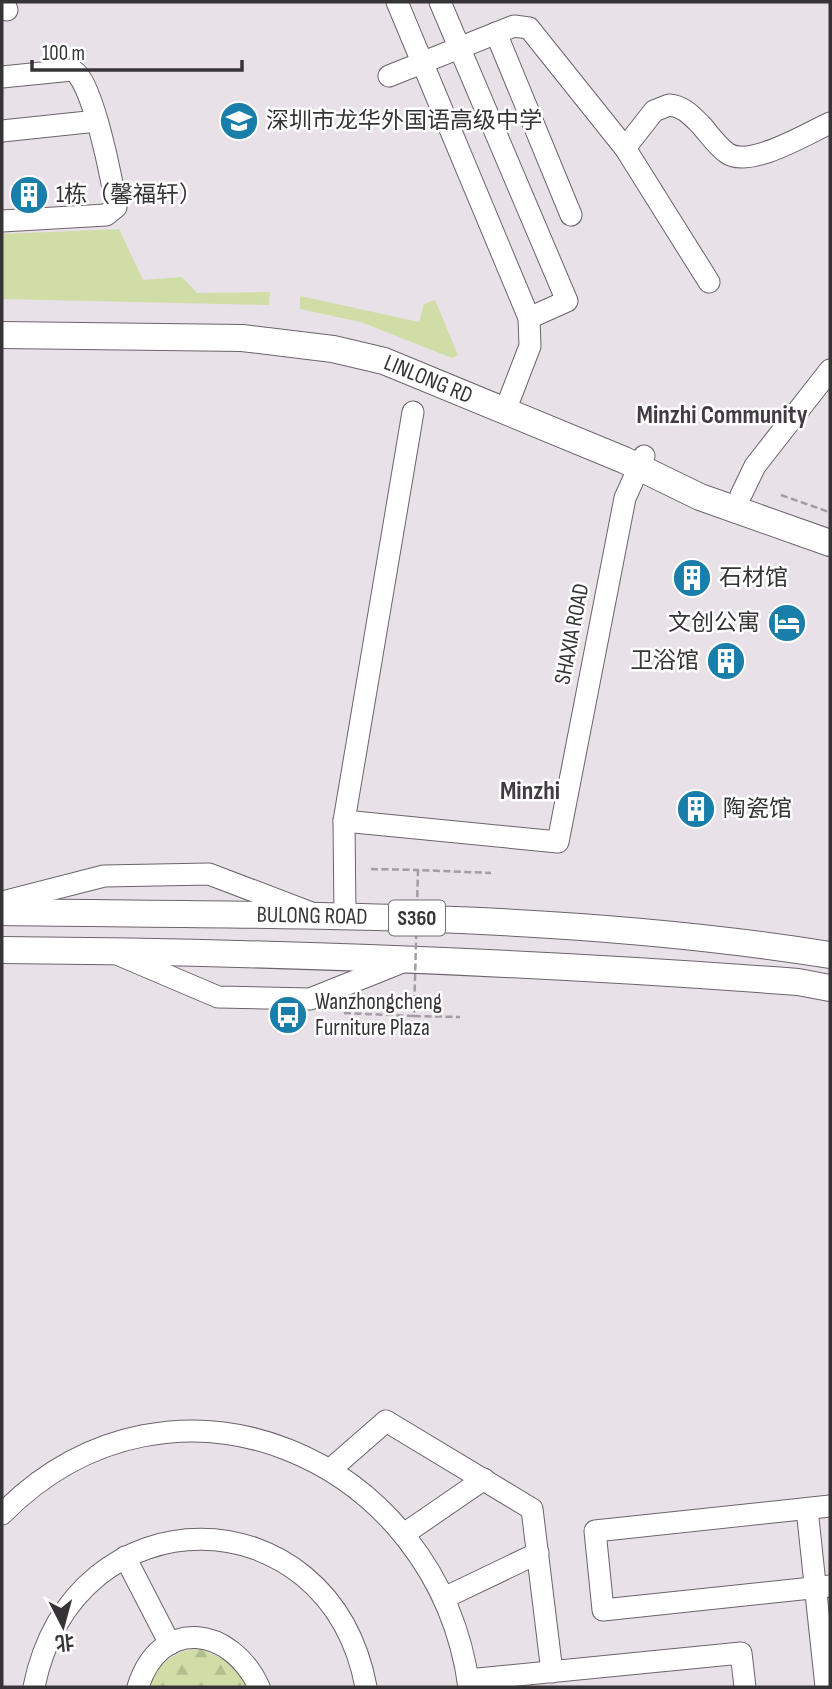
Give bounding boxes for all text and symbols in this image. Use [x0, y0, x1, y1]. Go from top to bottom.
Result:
scale bar [32, 28, 242, 72]
text: 100 m [42, 41, 85, 66]
school or university icon: 深圳市龙华外国语高级中学 [218, 100, 260, 142]
place label: 深圳市龙华外国语高级中学 [266, 107, 542, 135]
building icon: 1栋（馨福轩） [8, 174, 50, 216]
place label: 1栋（馨福轩） [56, 181, 202, 209]
street label: LINLONG RD [380, 349, 477, 410]
district label: Minzhi Community [637, 400, 808, 431]
building icon: 石材馆 [671, 557, 713, 599]
place label: 石材馆 [719, 564, 788, 592]
street label: SHAXIA ROAD [549, 581, 595, 687]
hotel icon: 文创公寓 [766, 602, 808, 644]
place label: 文创公寓 [668, 609, 760, 637]
building icon: 卫浴馆 [705, 640, 747, 682]
place label: 卫浴馆 [630, 647, 699, 675]
district label: Minzhi [500, 776, 560, 807]
building icon: 陶瓷馆 [675, 788, 717, 830]
place label: 陶瓷馆 [723, 795, 792, 823]
road number: S360 [389, 900, 445, 936]
street label: BULONG ROAD [256, 901, 368, 931]
place label: Wanzhongcheng Furniture Plaza [315, 988, 442, 1042]
bus stop icon: Wanzhongcheng Furniture Plaza [267, 994, 309, 1036]
north arrow [28, 1591, 98, 1661]
text: 北 [54, 1629, 75, 1654]

